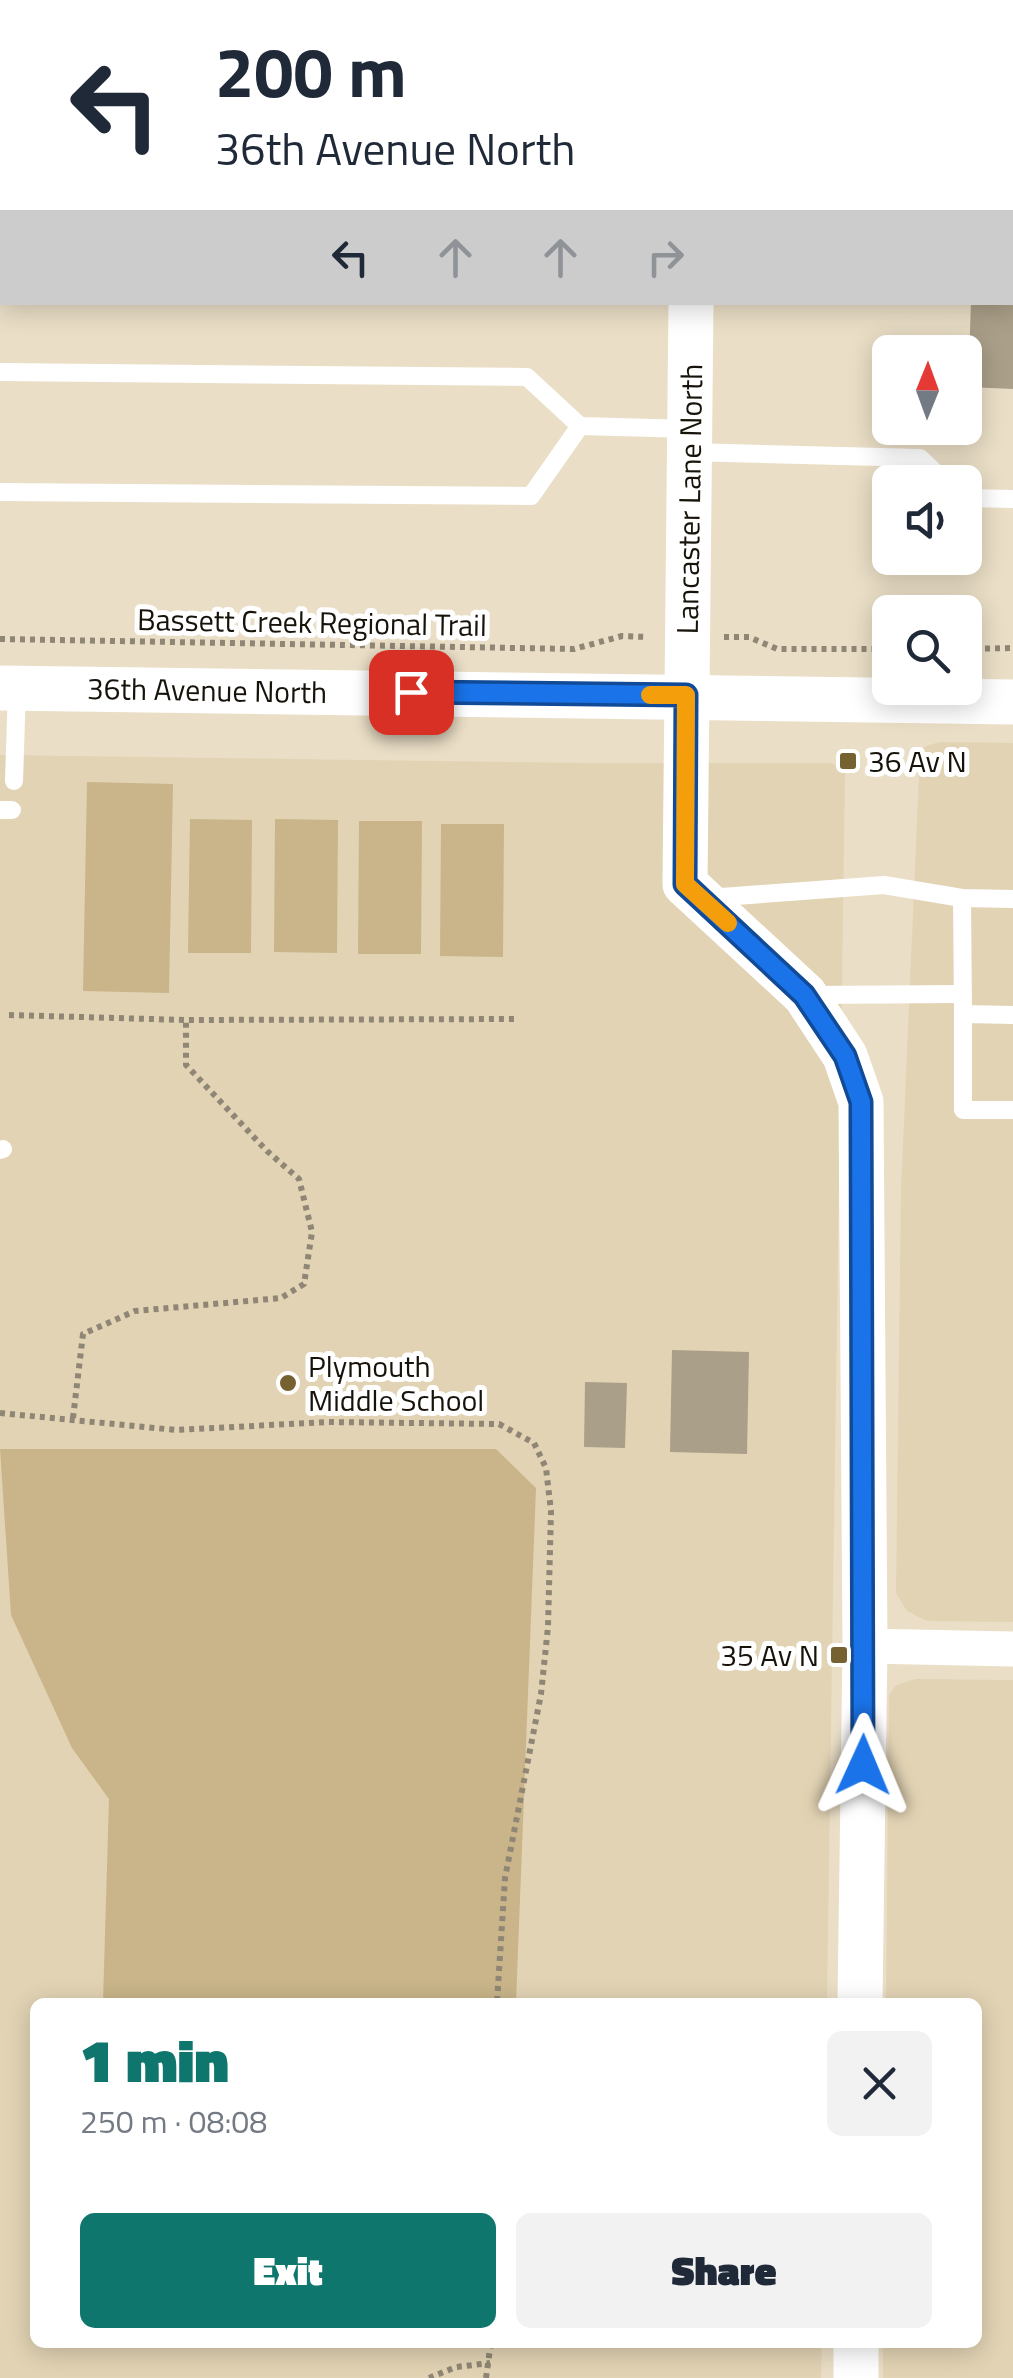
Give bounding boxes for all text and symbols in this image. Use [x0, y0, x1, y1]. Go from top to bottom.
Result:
text: 200 m [215, 18, 407, 124]
icon: left [50, 40, 180, 170]
text: 36th Avenue North [215, 114, 575, 182]
icon: left [323, 230, 378, 285]
icon: ahead [428, 230, 483, 285]
icon: ahead [533, 230, 588, 285]
icon: right [638, 230, 693, 285]
north arrow [872, 335, 982, 445]
map controls [872, 335, 982, 705]
street label: Lancaster Lane North [664, 363, 714, 635]
button: sound [872, 465, 982, 575]
button: search [872, 595, 982, 705]
street label: Bassett Creek Regional Trail [137, 596, 487, 648]
pin [369, 650, 454, 735]
street label: 36th Avenue North [86, 665, 328, 715]
icon: arrive [384, 665, 439, 720]
place label: 36 Av N [868, 738, 967, 784]
marker: 36 Av N [837, 750, 859, 772]
place label: Plymouth Middle School [308, 1343, 484, 1423]
marker: Plymouth Middle School [277, 1372, 299, 1394]
place label: 35 Av N [720, 1632, 819, 1678]
marker: 35 Av N [828, 1644, 850, 1666]
position arrow [811, 1713, 915, 1817]
text: 1 min [80, 2014, 229, 2105]
button: close [827, 2031, 932, 2136]
text: 250 m · 08:08 [80, 2097, 267, 2145]
button: Exit [80, 2213, 496, 2328]
button: Share [516, 2213, 932, 2328]

